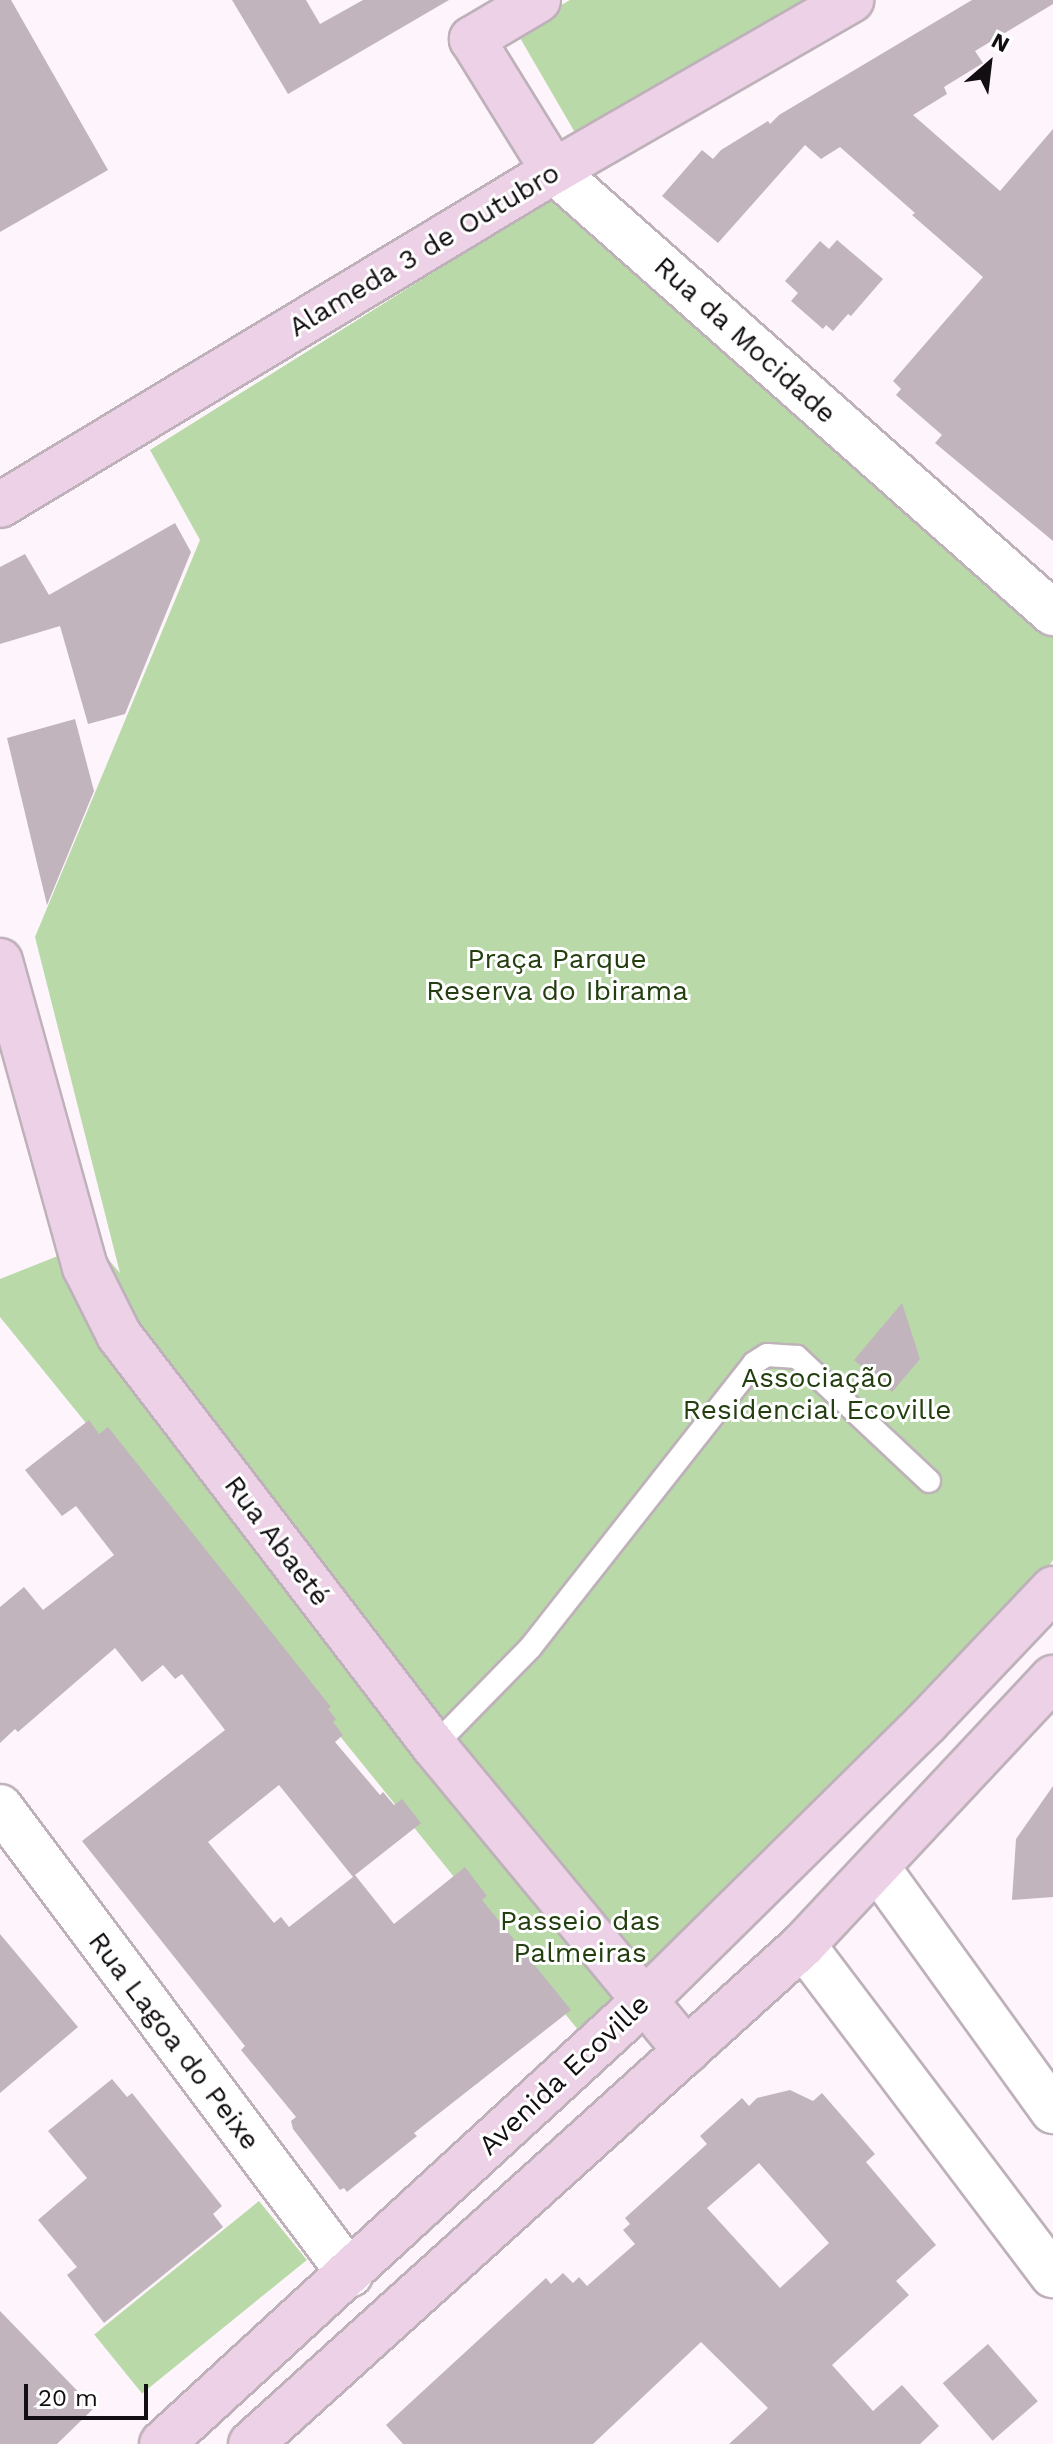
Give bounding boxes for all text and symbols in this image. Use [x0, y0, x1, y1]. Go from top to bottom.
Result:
north arrow [949, 24, 1029, 104]
text: N [987, 28, 1014, 57]
street label: Alameda 3 de Outubro [282, 156, 566, 344]
street label: Rua da Mocidade [647, 249, 843, 431]
park label: Praça Parque Reserva do Ibirama [426, 942, 688, 1008]
park label: Associação Residencial Ecoville [682, 1361, 952, 1427]
street label: Rua Abaeté [216, 1468, 338, 1614]
park label: Passeio das Palmeiras [500, 1904, 660, 1970]
street label: Rua Lagoa do Peixe [81, 1925, 267, 2157]
street label: Avenida Ecoville [472, 1987, 656, 2163]
scale bar [28, 2368, 152, 2418]
text: 20 m [38, 2384, 98, 2412]

